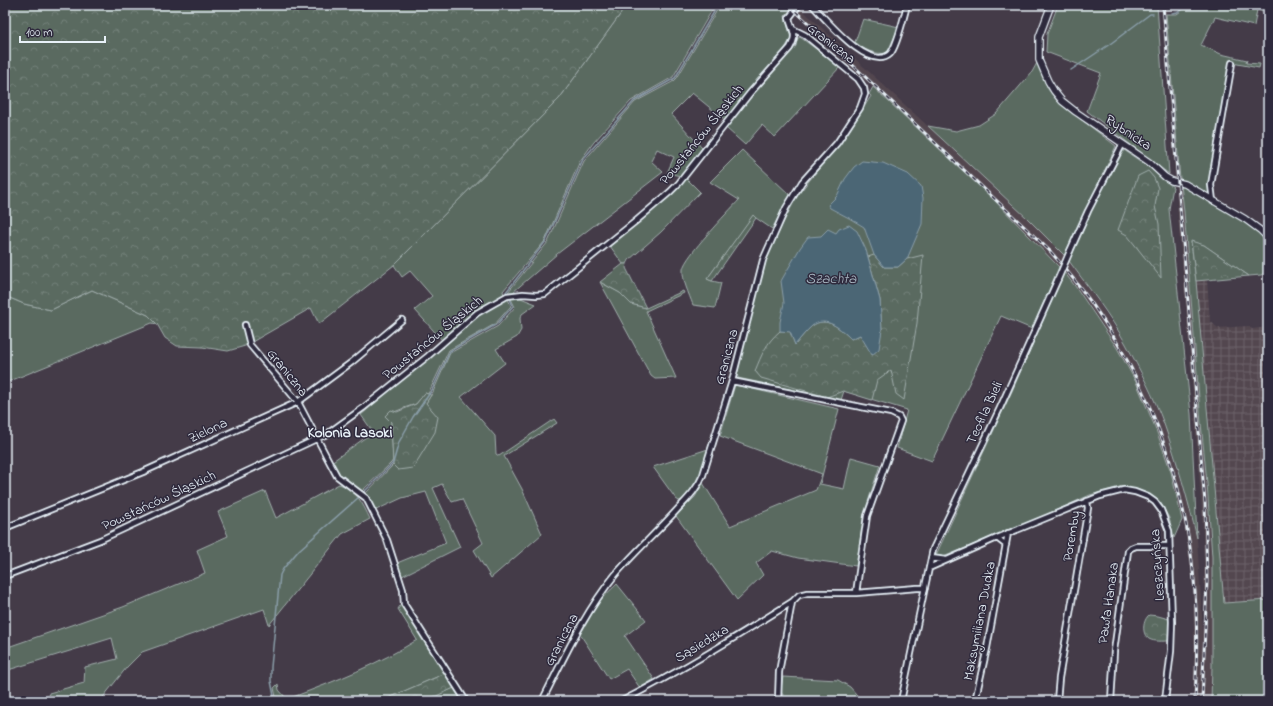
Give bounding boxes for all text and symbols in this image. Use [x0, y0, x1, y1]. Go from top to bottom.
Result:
scale bar [20, 18, 105, 44]
street label: Graniczna [802, 18, 860, 70]
text: 100 m [26, 24, 53, 42]
street label: Powstańców Śląskich [655, 80, 749, 190]
street label: Rybnicka [1100, 110, 1156, 157]
water label: Szachta [806, 268, 857, 290]
street label: Powstańców Śląskich [378, 291, 488, 385]
street label: Graniczna [710, 327, 744, 387]
street label: Graniczna [261, 344, 313, 402]
street label: Teofila Bieli [961, 378, 1009, 448]
street label: Zielona [185, 413, 231, 449]
district label: Kolonia Lasoki [308, 422, 393, 444]
street label: Powstańców Śląskich [98, 465, 220, 537]
street label: Poremby [1058, 509, 1087, 563]
street label: Leszczyńska [1145, 528, 1172, 602]
street label: Maksymiliana Dudka [958, 560, 1003, 682]
street label: Pawła Hanaka [1093, 561, 1125, 645]
street label: Graniczna [539, 610, 585, 670]
street label: Sąsiedzka [671, 620, 733, 668]

